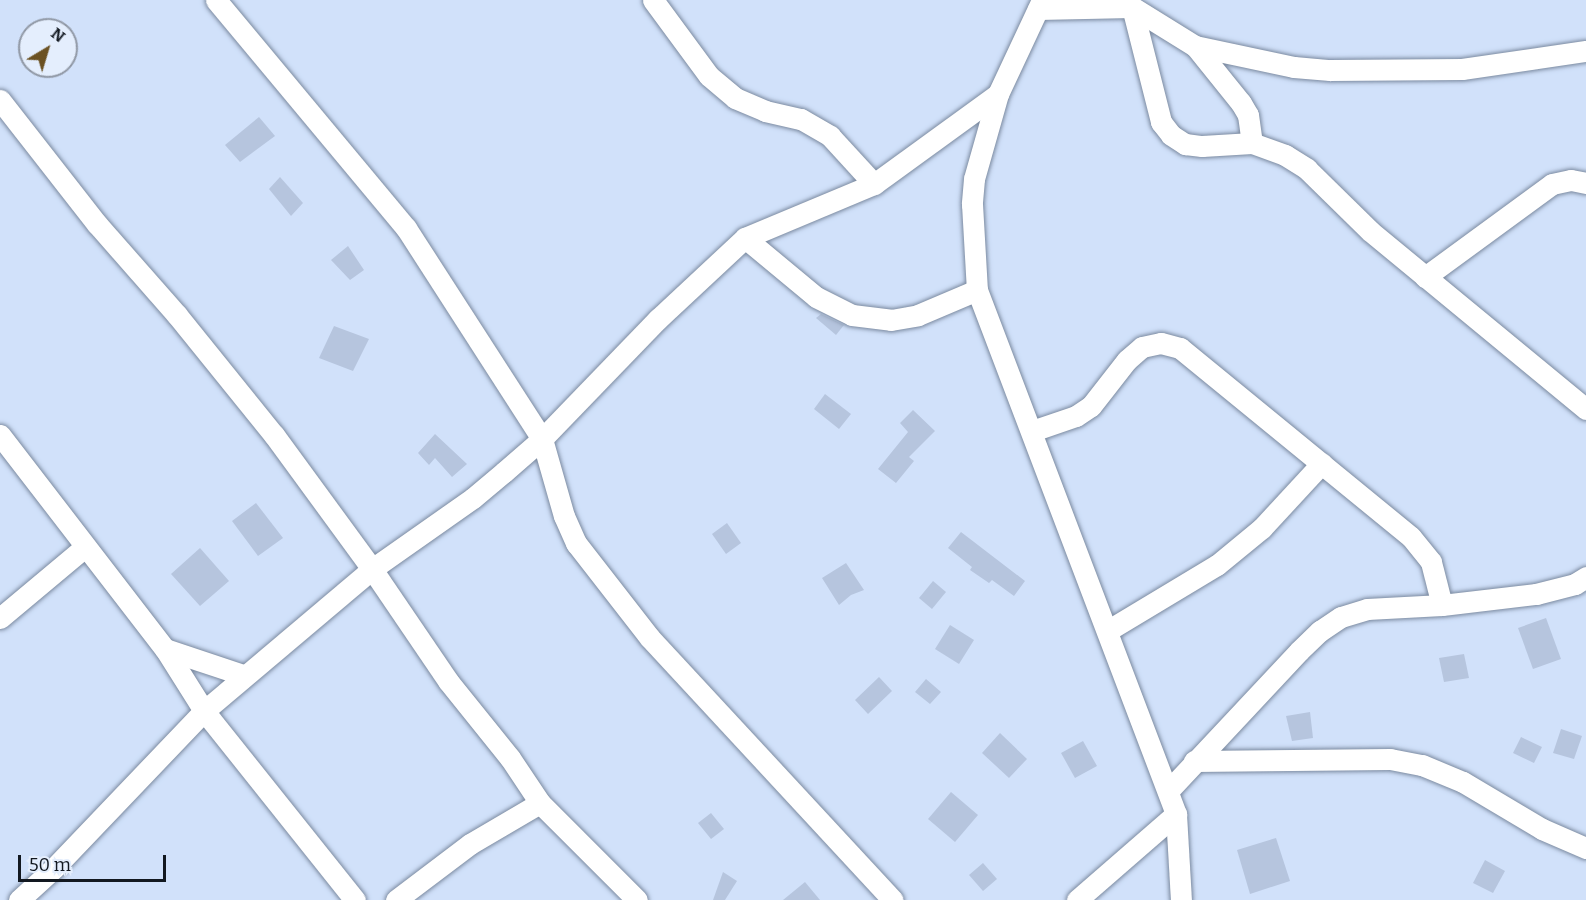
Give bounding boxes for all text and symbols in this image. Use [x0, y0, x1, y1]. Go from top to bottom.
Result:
north arrow [18, 18, 78, 78]
text: N [47, 24, 69, 46]
scale bar [21, 843, 170, 881]
text: 50 m [29, 854, 71, 876]

